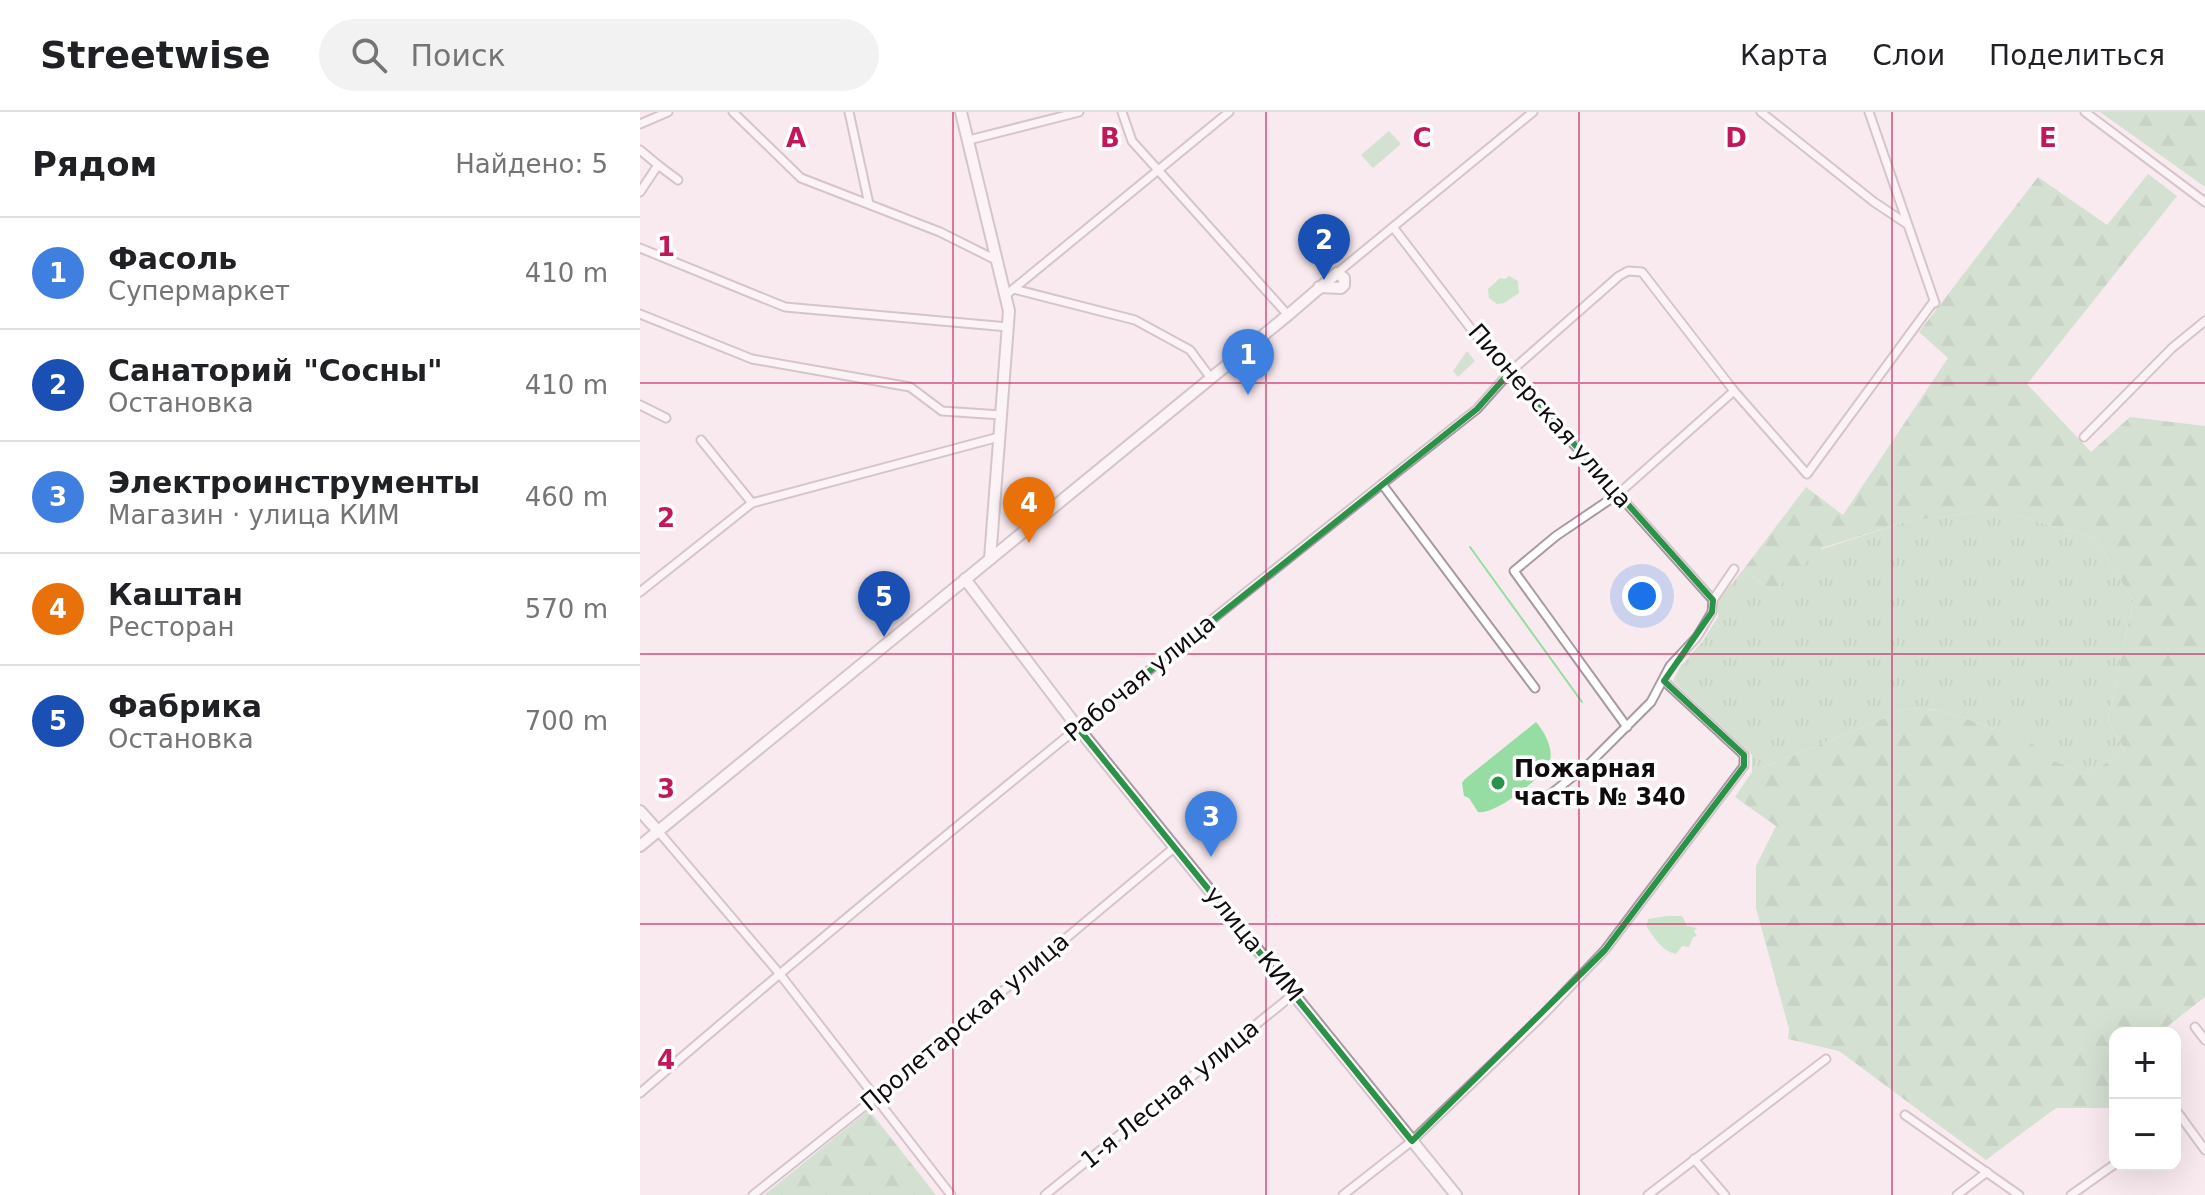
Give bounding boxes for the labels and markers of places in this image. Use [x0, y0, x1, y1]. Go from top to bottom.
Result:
pin: 2 [1298, 214, 1350, 280]
pin: 1 [1222, 329, 1274, 395]
pin: 4 [1003, 477, 1055, 543]
pin: 5 [858, 571, 910, 637]
place label: Пожарная часть № 340 [1514, 755, 1686, 811]
marker: Пожарная часть № 340 [1489, 774, 1507, 792]
pin: 3 [1185, 791, 1237, 857]

